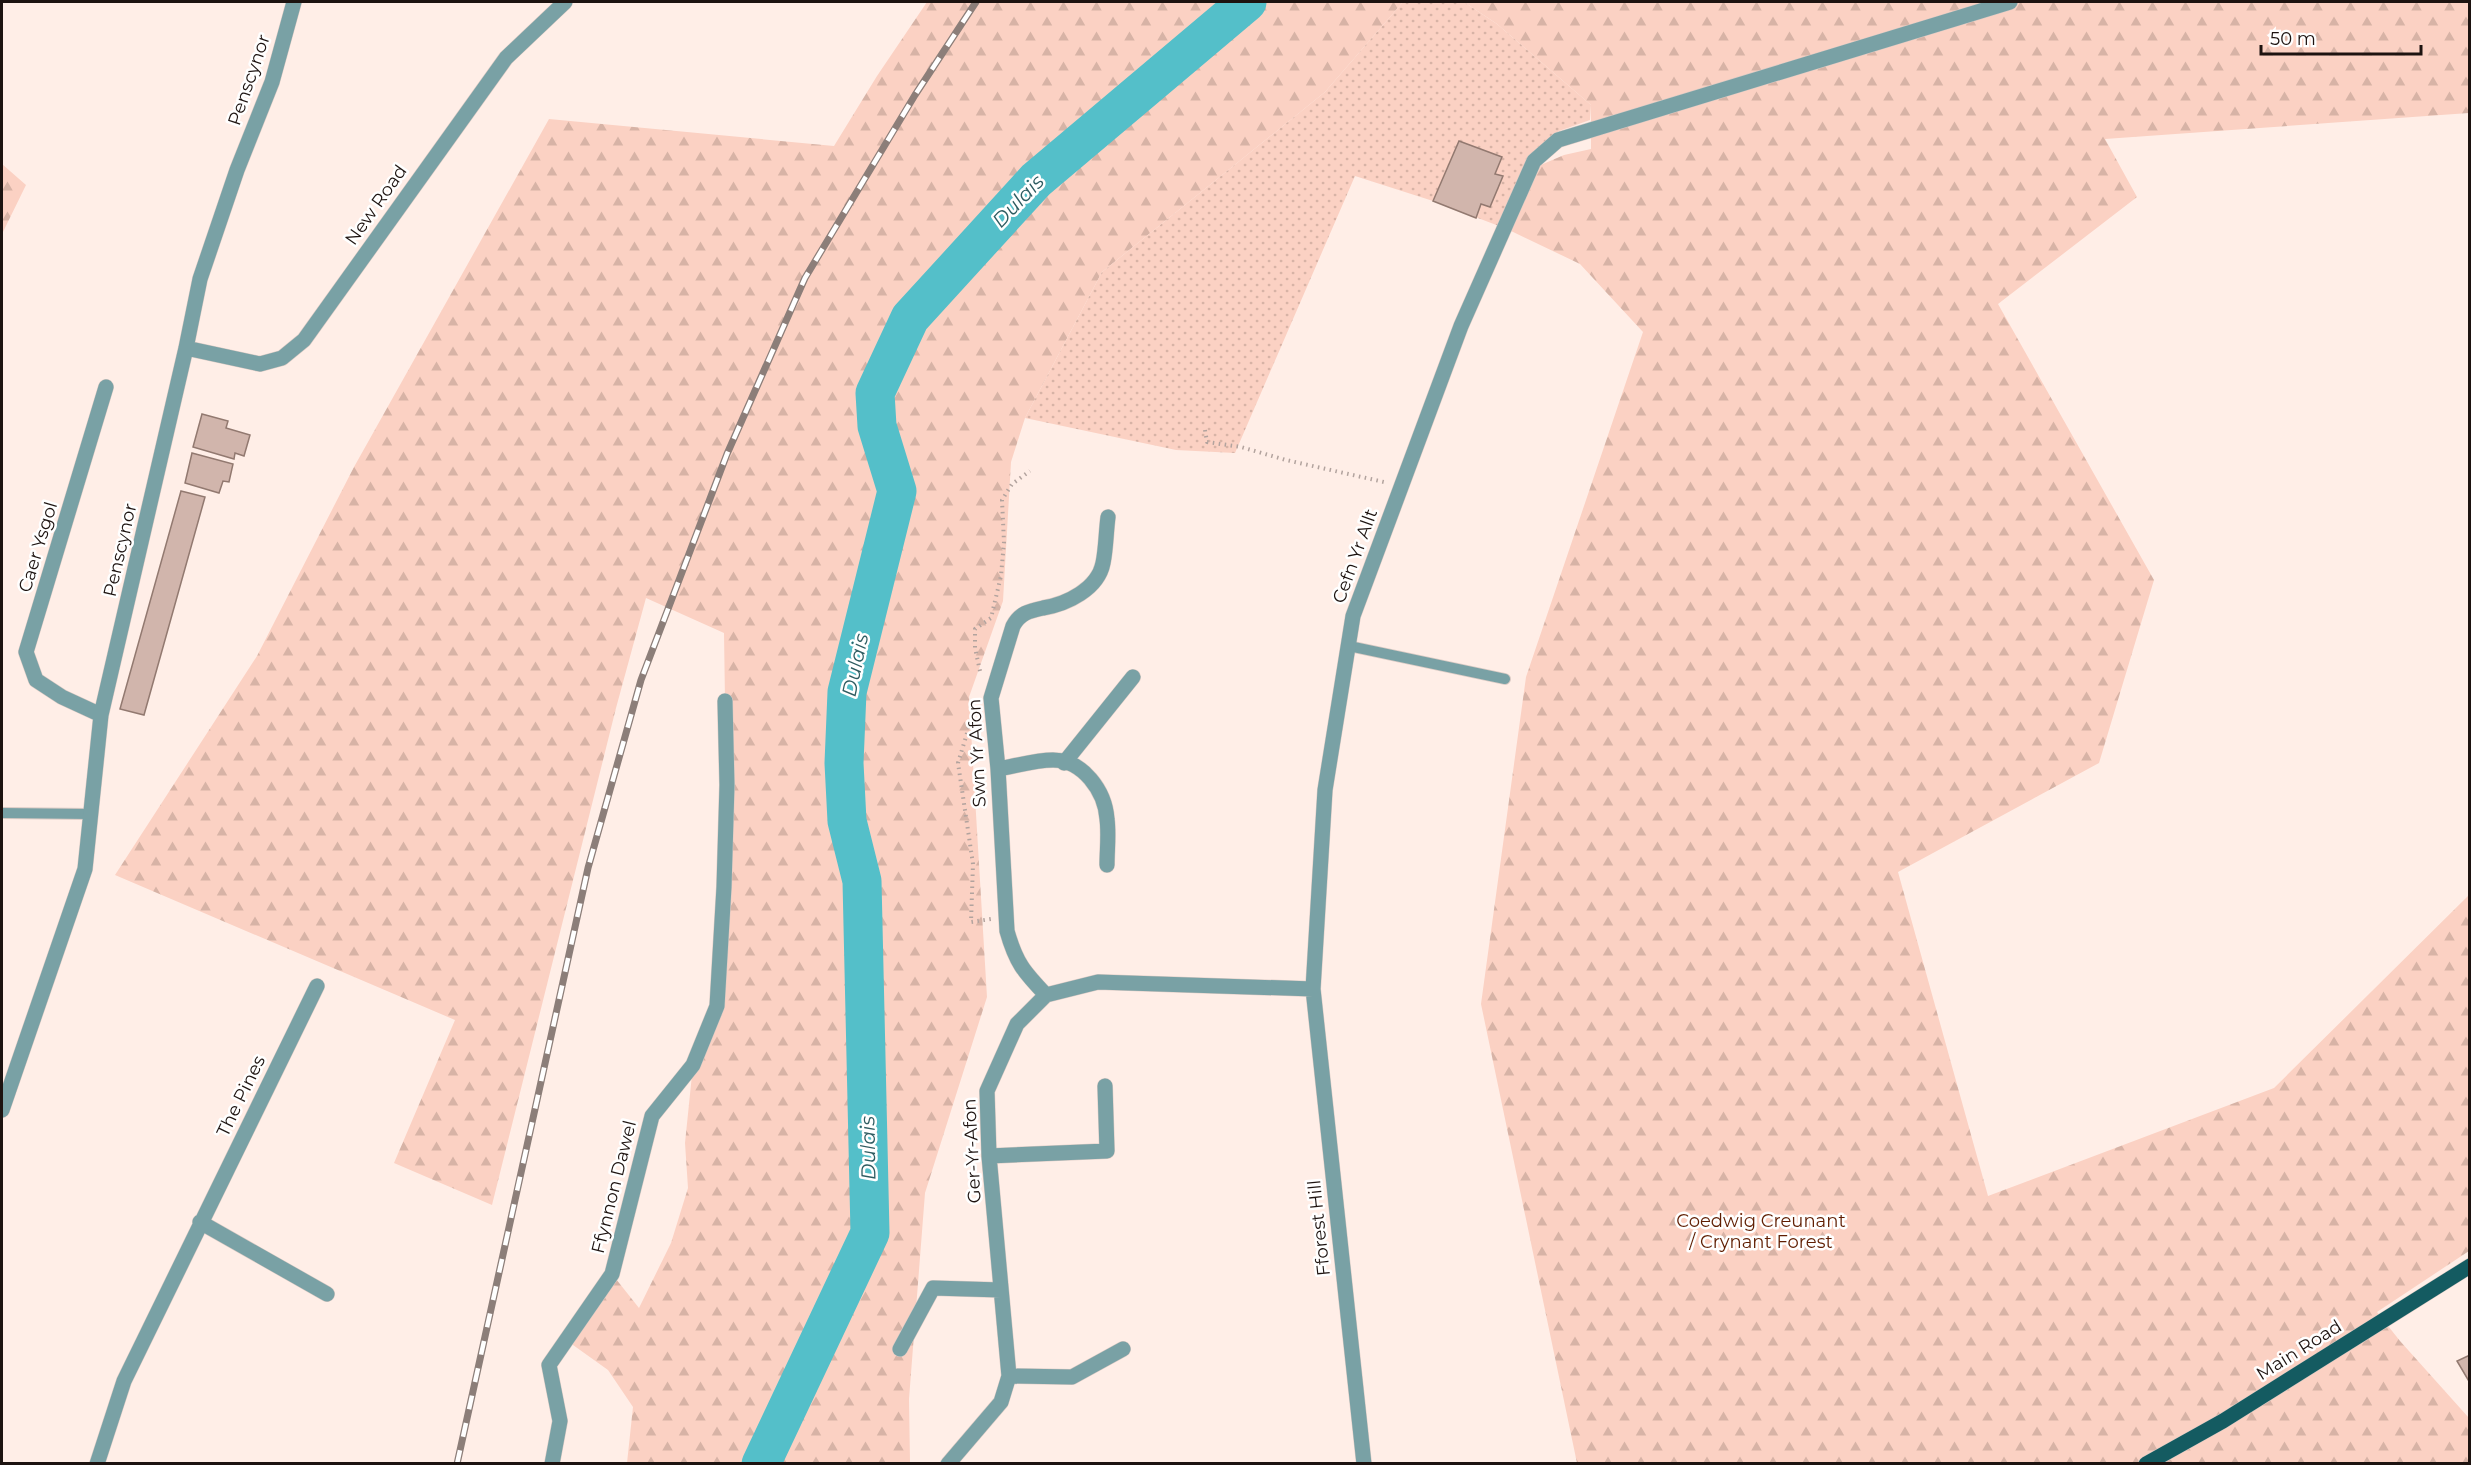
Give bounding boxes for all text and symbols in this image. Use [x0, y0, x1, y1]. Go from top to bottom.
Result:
scale bar [2261, 18, 2422, 56]
text: 50 m [2270, 28, 2316, 50]
street label: Penscynor [223, 32, 275, 128]
street label: New Road [340, 161, 412, 249]
water label: Dulais [987, 169, 1049, 232]
street label: Caer Ysgol [14, 499, 62, 595]
street label: Penscynor [99, 501, 141, 599]
street label: Cefn Yr Allt [1328, 506, 1382, 606]
water label: Dulais [837, 631, 873, 699]
street label: Swn Yr Afon [963, 698, 991, 808]
street label: The Pines [212, 1052, 270, 1140]
street label: Ger-Yr-Afon [958, 1098, 986, 1204]
water label: Dulais [855, 1116, 881, 1180]
street label: Ffynnon Dawel [587, 1118, 641, 1256]
street label: Fforest Hill [1303, 1179, 1335, 1277]
park label: Coedwig Creunant / Crynant Forest [1676, 1210, 1846, 1253]
street label: Main Road [2252, 1315, 2346, 1385]

